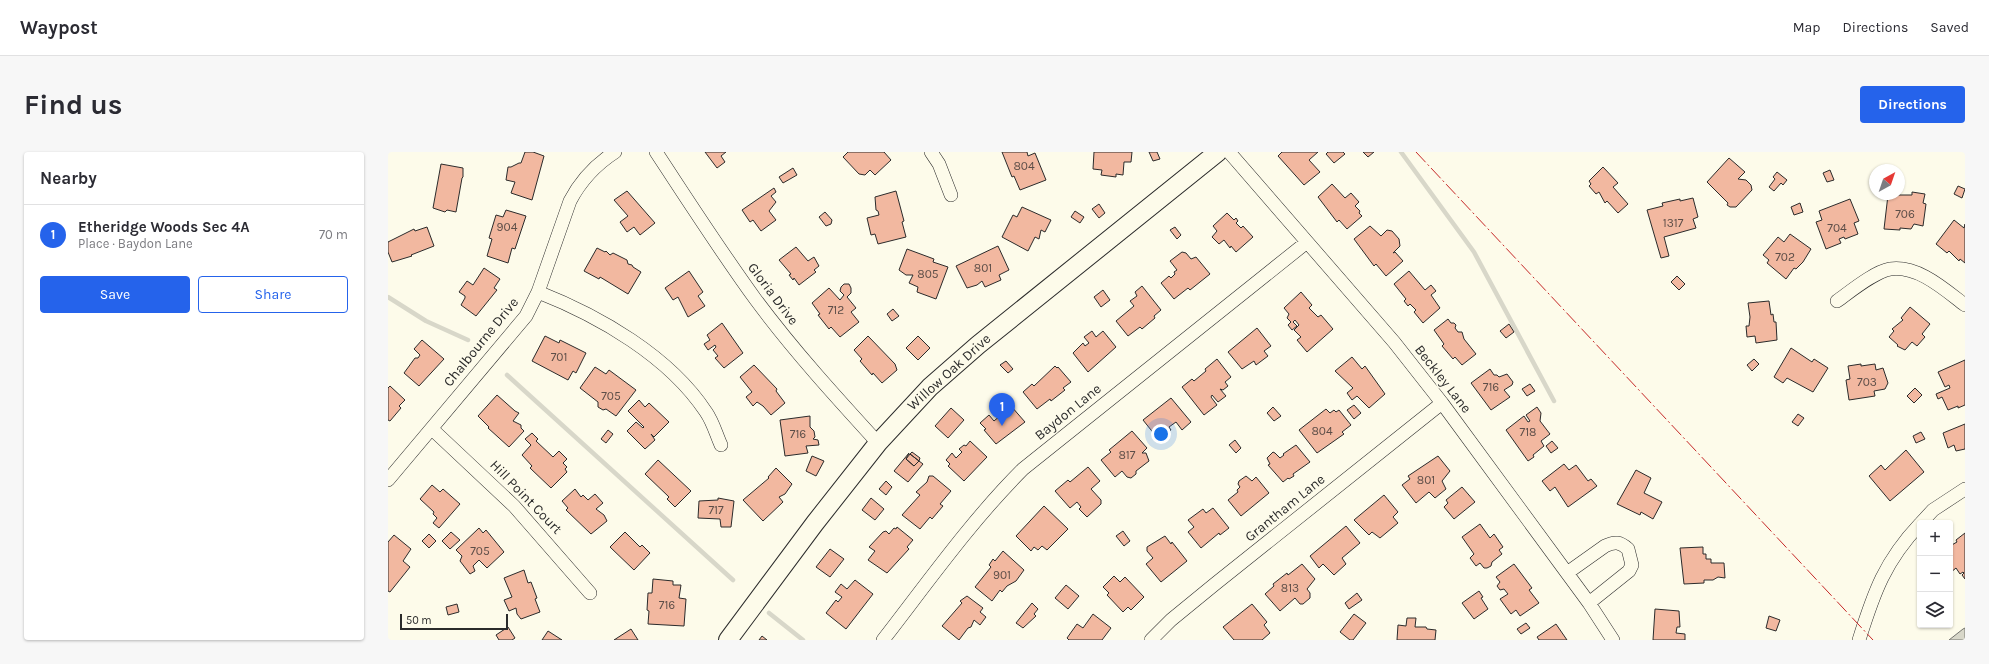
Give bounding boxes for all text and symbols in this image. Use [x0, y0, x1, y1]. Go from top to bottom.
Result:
text: Waypost [20, 17, 98, 39]
text: Map [1793, 19, 1821, 36]
text: Directions [1843, 19, 1908, 36]
text: Saved [1930, 19, 1969, 36]
button: Directions [1860, 86, 1965, 123]
text: Find us [24, 88, 123, 121]
house number: 804 [1013, 159, 1035, 173]
north arrow [1869, 164, 1905, 200]
text: Nearby [40, 168, 97, 188]
house number: 706 [1895, 207, 1915, 221]
house number: 1317 [1663, 216, 1684, 230]
text: Etheridge Woods Sec 4A [78, 218, 250, 236]
house number: 904 [497, 220, 518, 234]
house number: 704 [1827, 221, 1847, 235]
text: 1 [51, 227, 55, 242]
text: 70 m [319, 227, 348, 242]
text: Place · Baydon Lane [78, 236, 193, 251]
house number: 702 [1775, 250, 1795, 264]
street label: Gloria Drive [744, 260, 802, 328]
house number: 801 [974, 261, 992, 275]
house number: 805 [917, 267, 939, 281]
button: Save [40, 276, 190, 313]
button: Share [198, 276, 348, 313]
street label: Chalbourne Drive [440, 294, 522, 390]
house number: 712 [828, 303, 844, 317]
street label: Willow Oak Drive [904, 330, 994, 414]
street label: Beckley Lane [1411, 342, 1475, 416]
house number: 701 [551, 350, 567, 364]
house number: 703 [1857, 375, 1877, 389]
street label: Baydon Lane [1031, 380, 1105, 444]
house number: 716 [1483, 380, 1499, 394]
house number: 705 [601, 389, 621, 403]
pin: 1 [989, 393, 1015, 426]
your location [1151, 424, 1171, 444]
house number: 804 [1311, 424, 1333, 438]
house number: 718 [1520, 425, 1536, 439]
house number: 716 [790, 427, 806, 441]
house number: 817 [1119, 448, 1136, 462]
street label: Hill Point Court [486, 456, 566, 538]
street label: Grantham Lane [1242, 471, 1328, 545]
house number: 801 [1417, 473, 1435, 487]
house number: 717 [708, 503, 724, 517]
map controls [1917, 520, 1953, 628]
button: + [1917, 520, 1953, 556]
house number: 705 [470, 544, 490, 558]
button: − [1917, 556, 1953, 592]
house number: 901 [993, 568, 1011, 582]
house number: 813 [1281, 581, 1299, 595]
button: layers [1917, 592, 1953, 628]
house number: 716 [659, 598, 675, 612]
scale bar [400, 612, 508, 631]
text: 50 m [406, 614, 432, 627]

